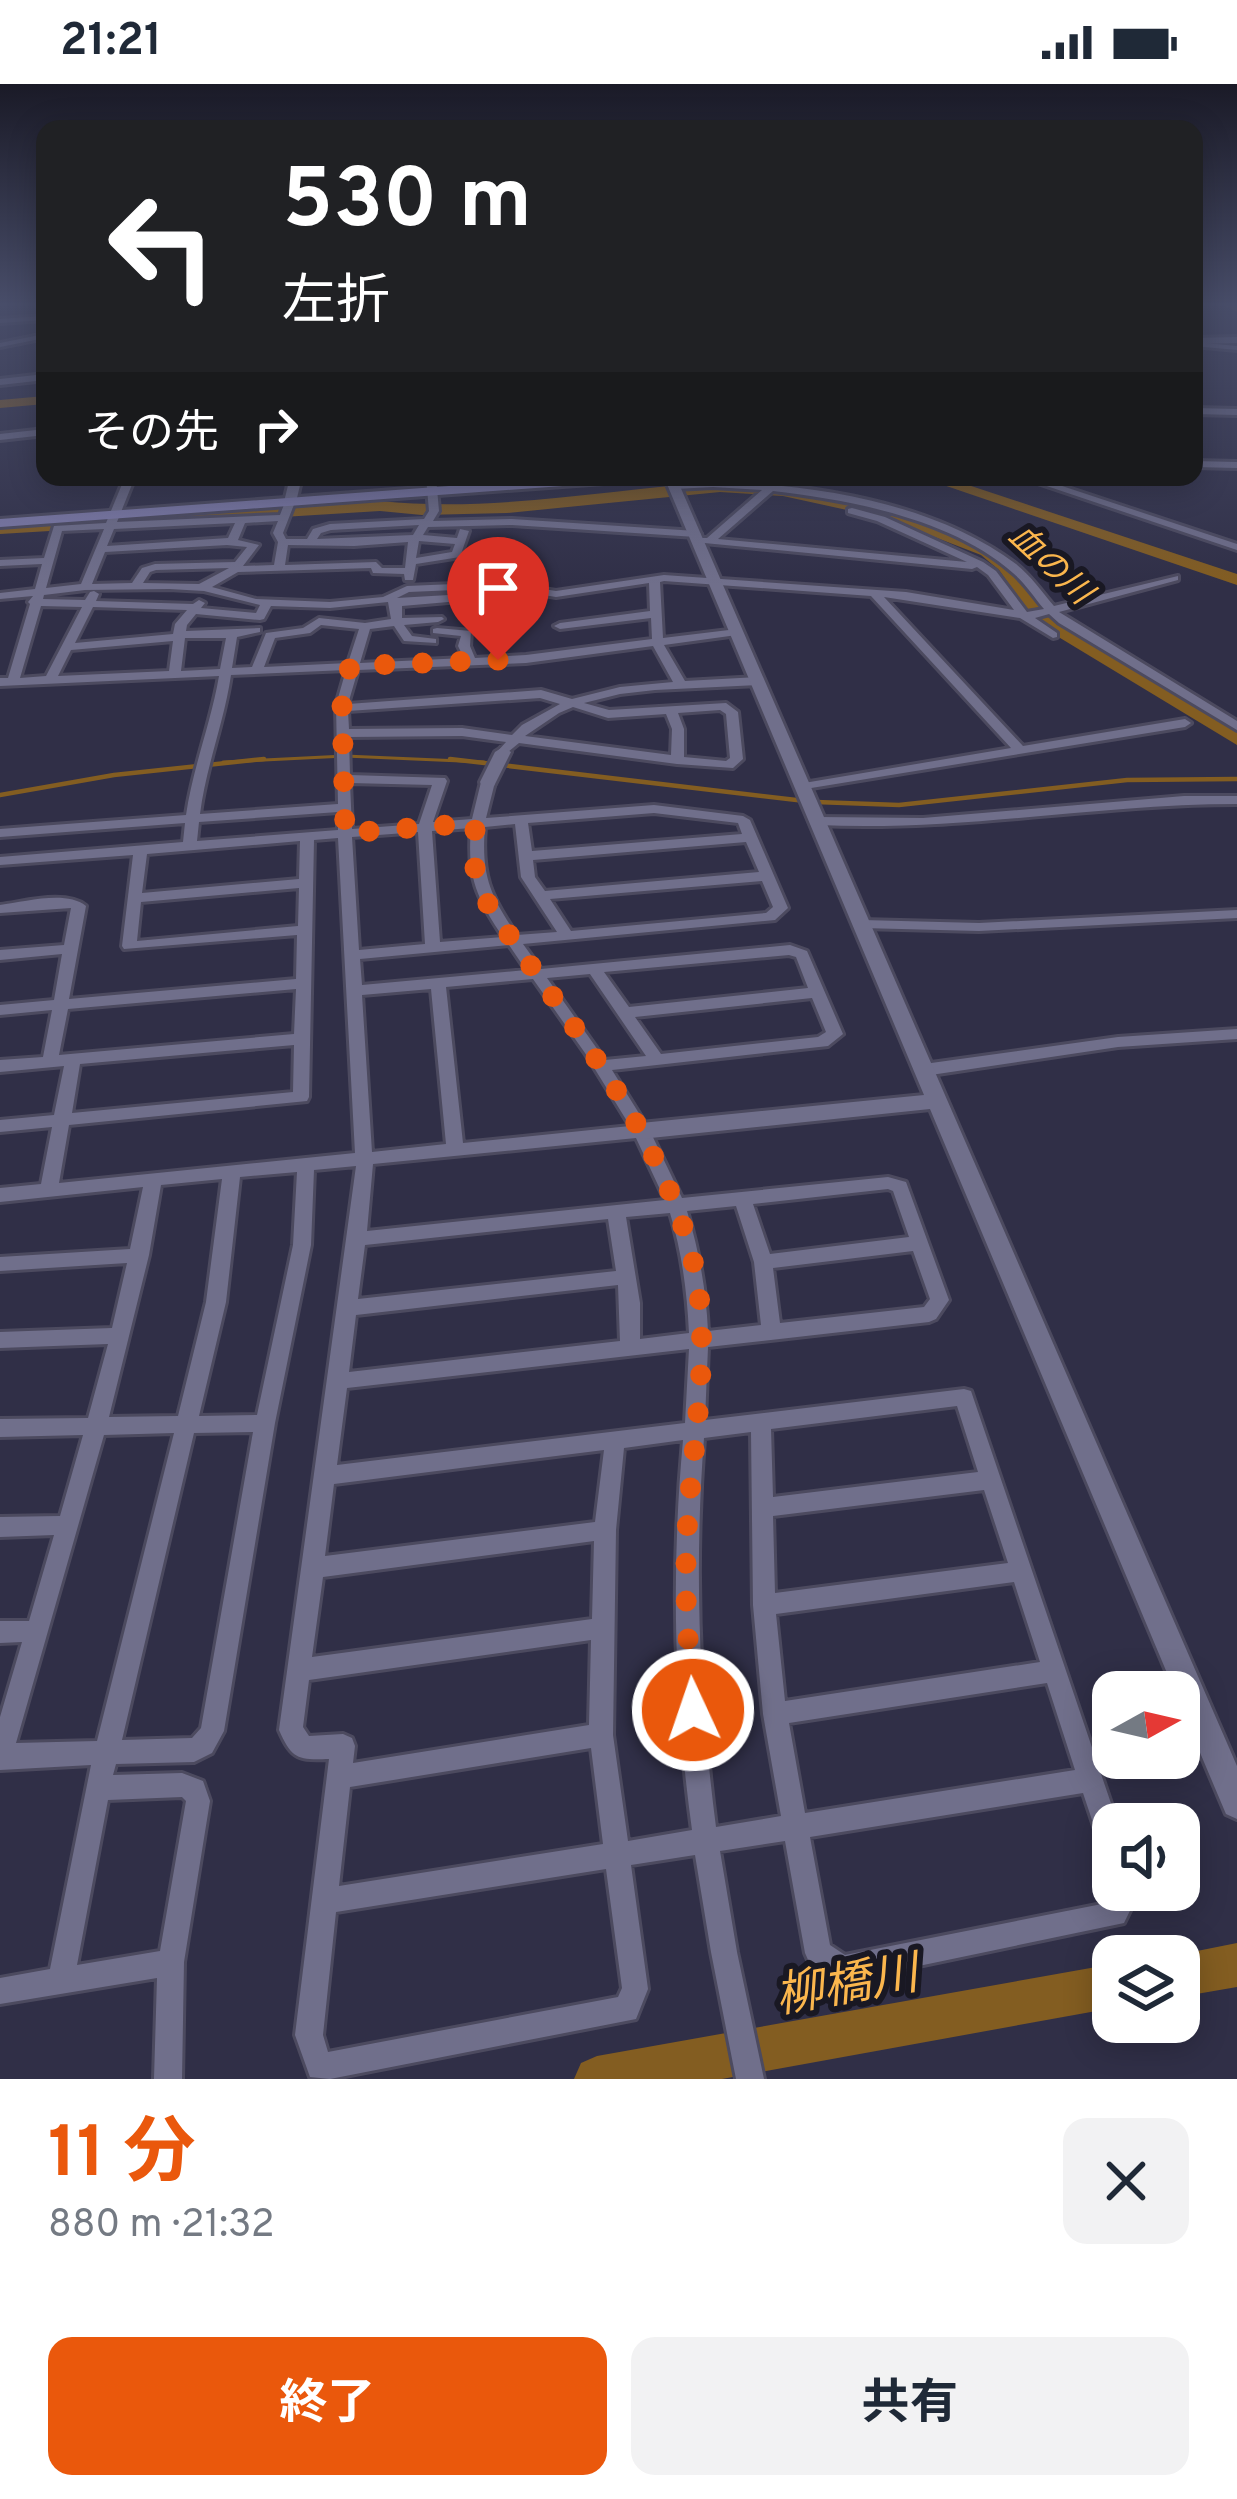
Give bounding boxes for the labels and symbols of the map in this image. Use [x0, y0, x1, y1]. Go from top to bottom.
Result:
water label: 血の川 [998, 517, 1102, 617]
pin [447, 537, 549, 660]
position arrow [630, 1647, 756, 1773]
north arrow [1092, 1671, 1200, 1779]
water label: 柳橋川 [771, 1945, 928, 2030]

